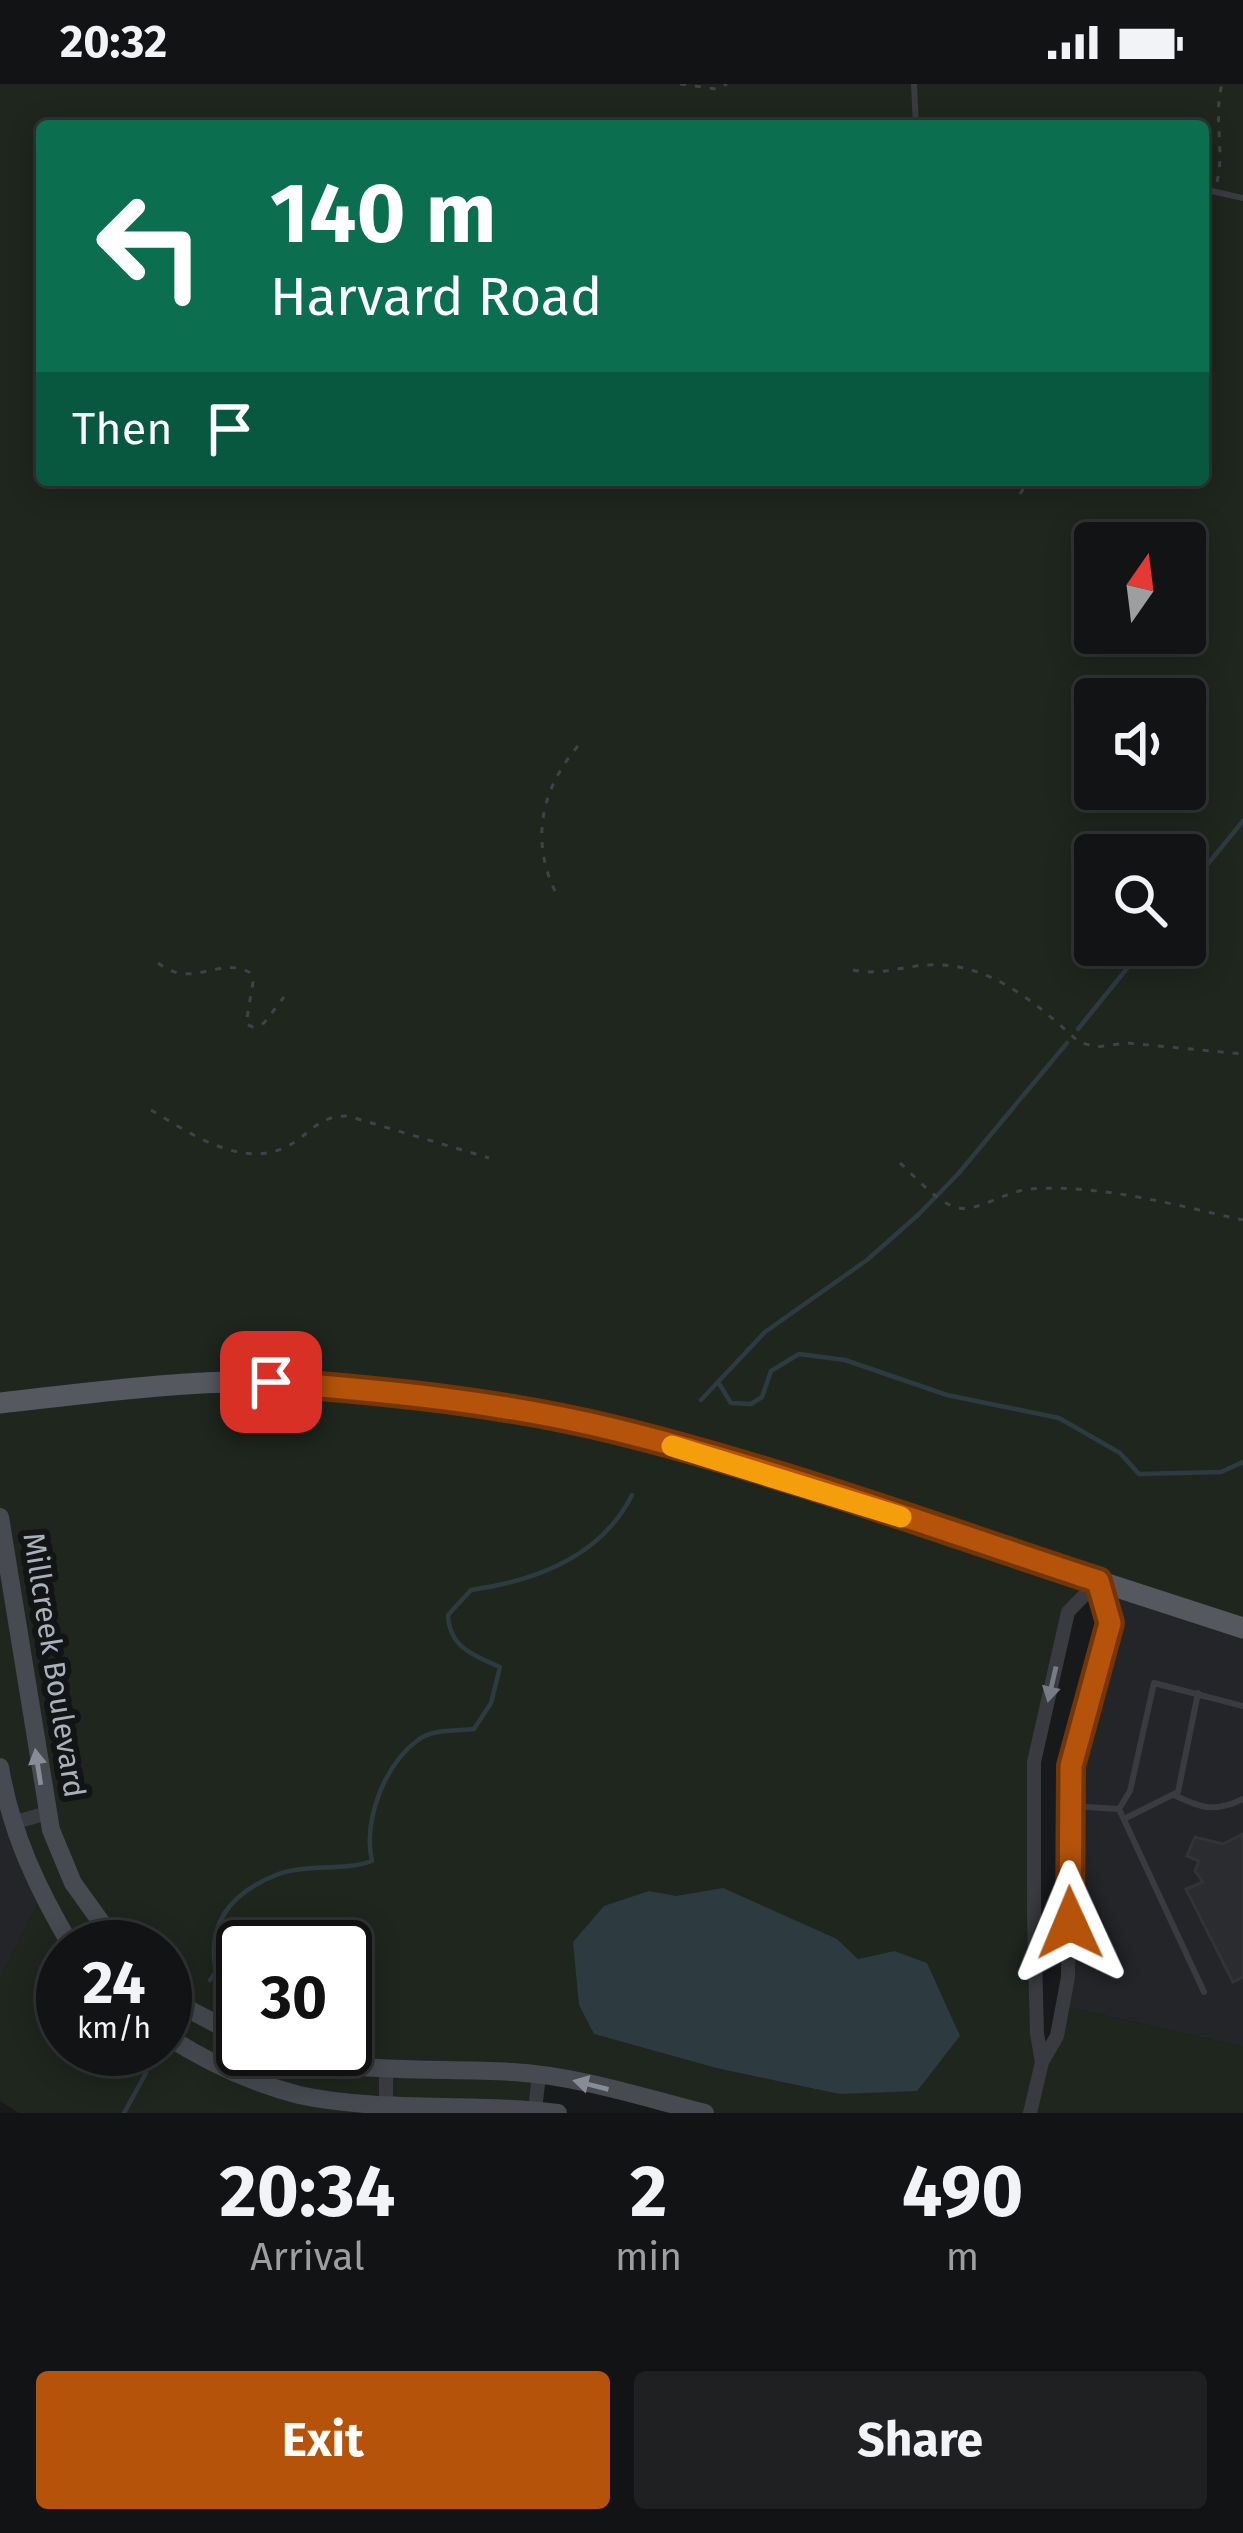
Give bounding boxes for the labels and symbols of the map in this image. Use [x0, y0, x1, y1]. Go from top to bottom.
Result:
north arrow [1074, 522, 1206, 654]
pin [220, 1331, 322, 1433]
street label: Millcreek Boulevard [15, 1530, 93, 1800]
one-way arrow [1042, 1666, 1061, 1703]
one-way arrow [28, 1747, 47, 1785]
position arrow [1007, 1860, 1133, 1986]
speed limit sign: 30 [216, 1920, 372, 2076]
one-way arrow [573, 2075, 610, 2094]

